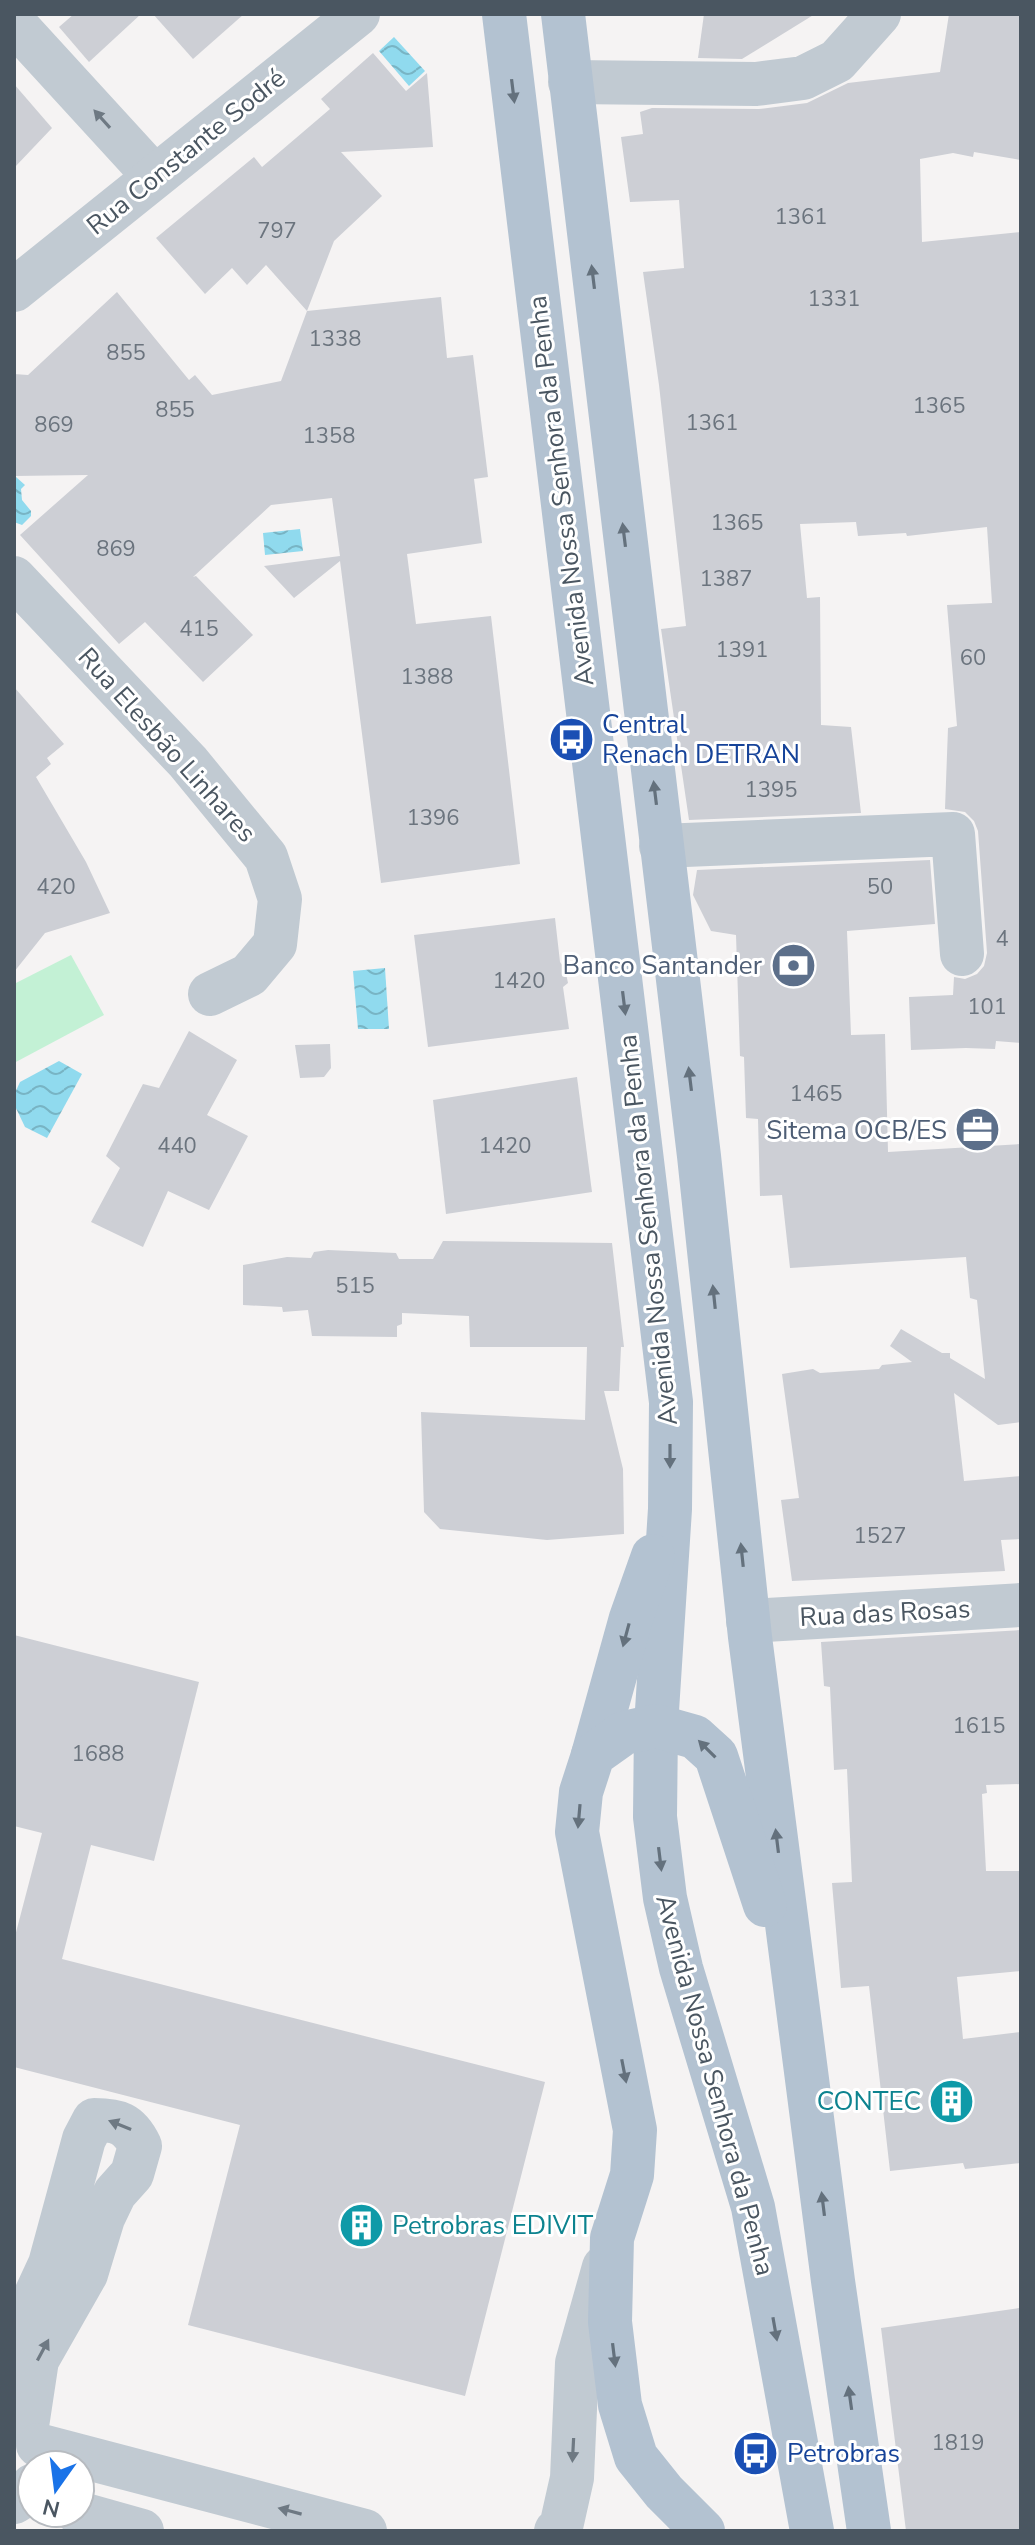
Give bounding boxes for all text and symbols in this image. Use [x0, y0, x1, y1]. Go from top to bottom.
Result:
street label: Rua Constante Sodré [79, 61, 293, 243]
one-way arrow [507, 79, 520, 104]
one-way arrow [93, 110, 111, 129]
house number: 1361 [775, 202, 827, 232]
house number: 797 [257, 216, 297, 246]
one-way arrow [586, 264, 599, 289]
house number: 1331 [808, 284, 860, 314]
street label: Avenida Nossa Senhora da Penha [520, 294, 602, 688]
house number: 1338 [309, 324, 361, 354]
house number: 855 [106, 338, 146, 368]
house number: 1365 [913, 391, 965, 421]
house number: 855 [155, 395, 195, 425]
house number: 1361 [686, 408, 738, 438]
house number: 869 [34, 410, 74, 440]
house number: 1358 [303, 421, 355, 451]
house number: 1365 [711, 508, 763, 538]
one-way arrow [617, 522, 630, 547]
house number: 869 [96, 534, 136, 564]
house number: 1387 [700, 564, 752, 594]
house number: 415 [179, 614, 219, 644]
house number: 1391 [716, 635, 768, 665]
street label: Rua Elesbão Linhares [70, 640, 264, 850]
house number: 60 [960, 643, 986, 673]
house number: 1388 [401, 662, 453, 692]
place label: Central Renach DETRAN [602, 707, 800, 772]
bus stop icon: Central Renach DETRAN [547, 715, 595, 763]
house number: 1395 [745, 775, 797, 805]
one-way arrow [648, 780, 661, 805]
house number: 1396 [407, 803, 459, 833]
house number: 420 [36, 872, 76, 902]
house number: 50 [867, 872, 893, 902]
house number: 4 [995, 924, 1009, 954]
bank icon: Banco Santander [769, 941, 817, 989]
place label: Banco Santander [562, 948, 763, 983]
house number: 1420 [493, 966, 545, 996]
one-way arrow [617, 991, 630, 1016]
house number: 101 [967, 992, 1007, 1022]
street label: Avenida Nossa Senhora da Penha [610, 1033, 686, 1427]
one-way arrow [683, 1066, 696, 1091]
house number: 1465 [790, 1079, 842, 1109]
office icon: Sitema OCB/ES [954, 1106, 1002, 1154]
place label: Sitema OCB/ES [766, 1113, 947, 1148]
house number: 440 [157, 1131, 197, 1161]
house number: 1420 [479, 1131, 531, 1161]
house number: 515 [335, 1271, 375, 1301]
one-way arrow [708, 1284, 721, 1309]
one-way arrow [664, 1444, 676, 1469]
house number: 1527 [854, 1521, 906, 1551]
one-way arrow [735, 1542, 748, 1567]
street label: Rua das Rosas [799, 1591, 971, 1635]
one-way arrow [619, 1624, 632, 1648]
house number: 1615 [953, 1711, 1005, 1741]
house number: 1688 [72, 1739, 124, 1769]
one-way arrow [698, 1740, 717, 1759]
one-way arrow [572, 1804, 585, 1829]
one-way arrow [770, 1828, 783, 1853]
one-way arrow [654, 1847, 667, 1872]
street label: Avenida Nossa Senhora da Penha [647, 1891, 783, 2279]
one-way arrow [618, 2059, 631, 2084]
building icon: CONTEC [928, 2077, 976, 2125]
place label: CONTEC [817, 2084, 921, 2119]
one-way arrow [107, 2118, 131, 2131]
one-way arrow [816, 2191, 829, 2216]
building icon: Petrobras EDIVIT [337, 2201, 385, 2249]
place label: Petrobras EDIVIT [392, 2208, 593, 2243]
one-way arrow [770, 2316, 782, 2341]
one-way arrow [36, 2339, 50, 2361]
one-way arrow [608, 2343, 621, 2368]
one-way arrow [843, 2386, 856, 2411]
house number: 1819 [932, 2428, 984, 2458]
bus stop icon: Petrobras [732, 2429, 780, 2477]
place label: Petrobras [787, 2436, 900, 2471]
one-way arrow [566, 2438, 579, 2463]
north arrow [16, 2449, 96, 2529]
text: N [40, 2491, 63, 2524]
one-way arrow [277, 2504, 301, 2517]

